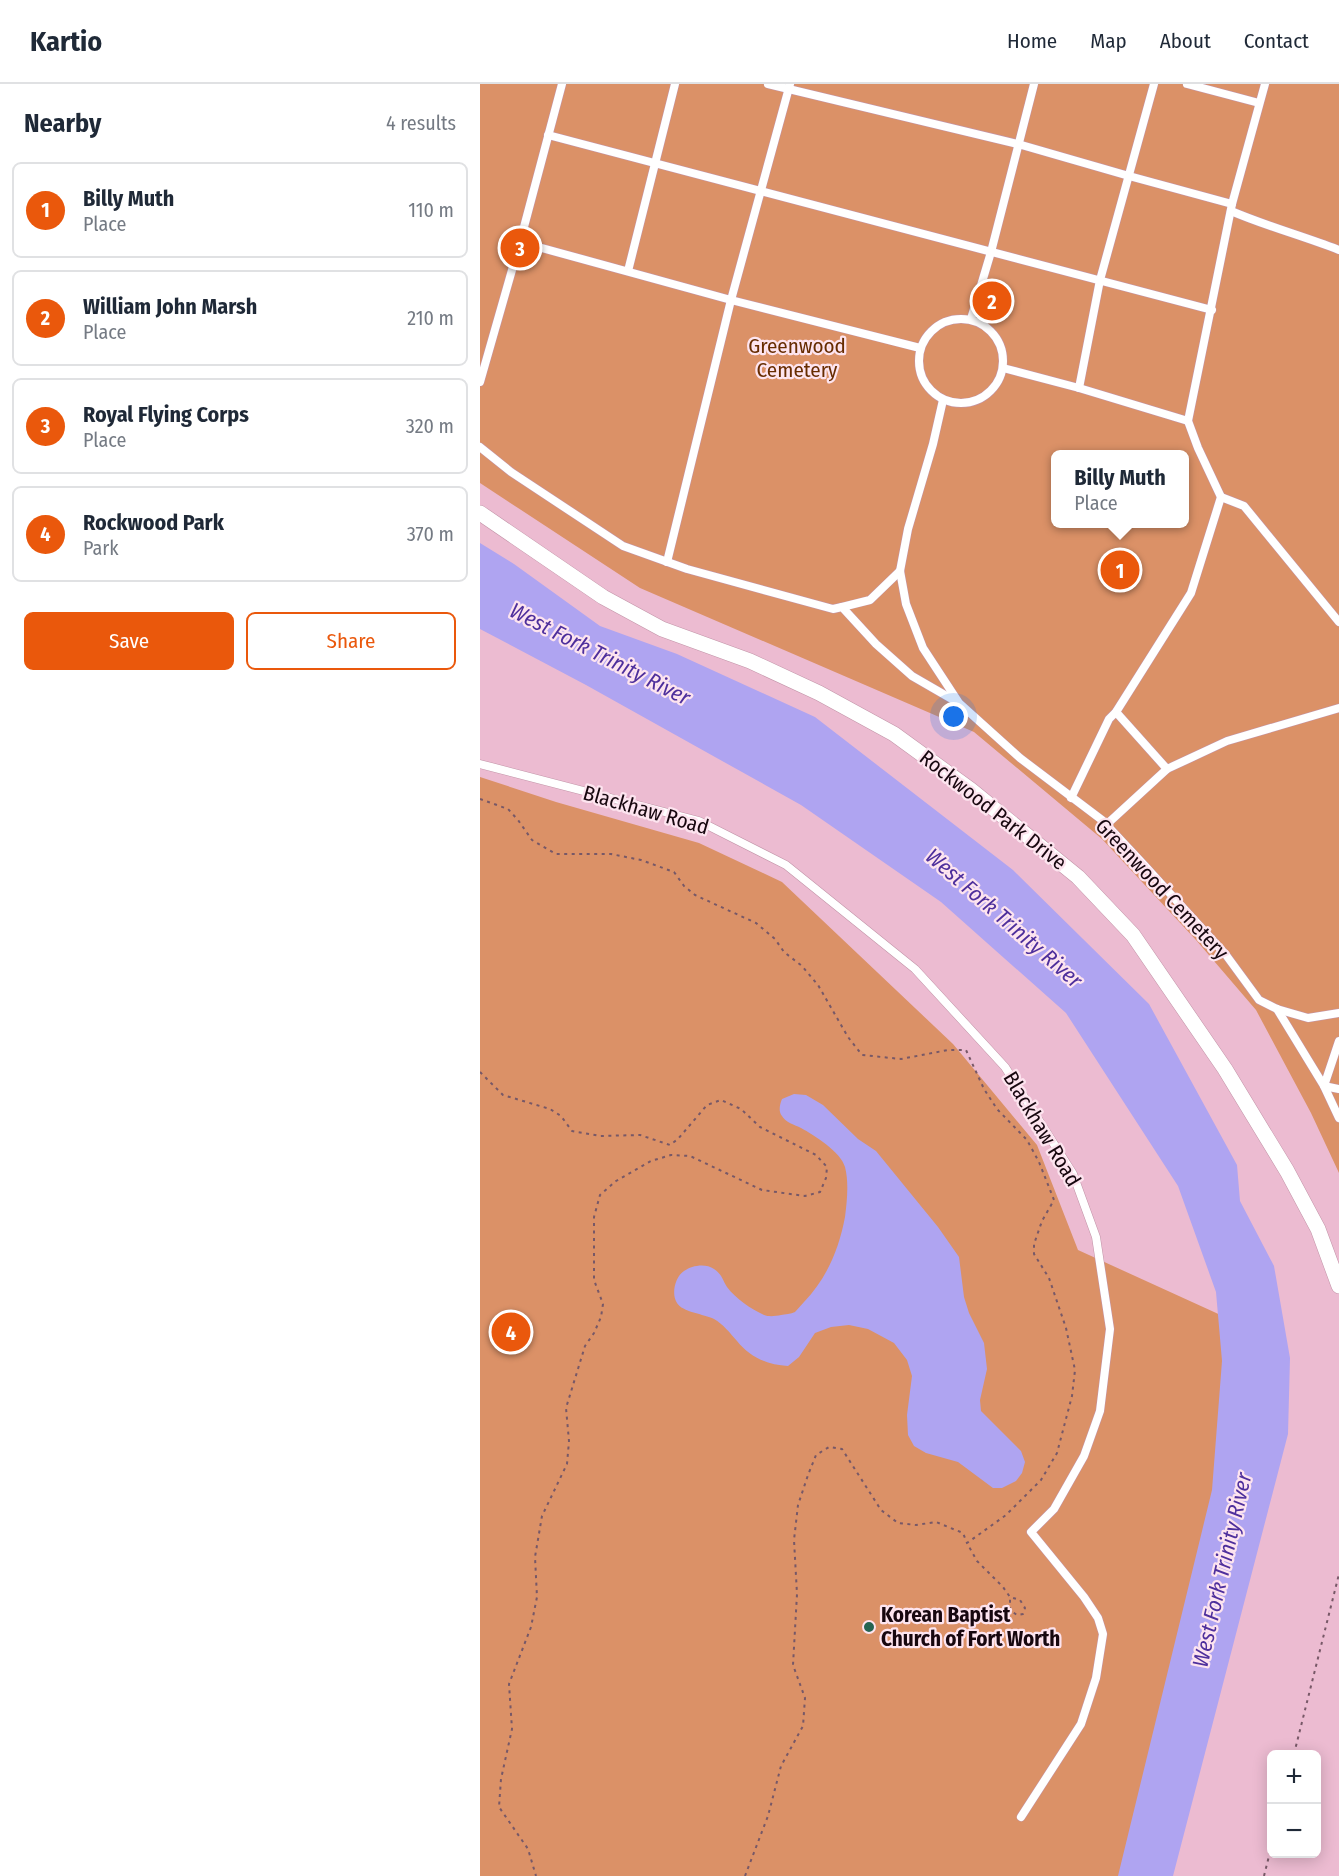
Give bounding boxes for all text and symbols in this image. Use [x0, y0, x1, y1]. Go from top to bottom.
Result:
text: Kartio [30, 25, 102, 58]
text: Home [1007, 28, 1057, 54]
text: Map [1090, 28, 1127, 54]
text: About [1160, 28, 1211, 54]
text: Contact [1244, 28, 1309, 54]
text: Nearby [24, 108, 101, 139]
text: 4 results [386, 111, 456, 135]
text: Billy Muth [83, 185, 174, 212]
text: 1 [41, 198, 50, 222]
text: 110 m [408, 198, 454, 222]
text: Place [83, 212, 126, 236]
pin: 3 [500, 226, 540, 270]
pin: 2 [972, 278, 1012, 324]
text: William John Marsh [83, 293, 257, 320]
text: 2 [41, 306, 50, 330]
text: 210 m [407, 306, 454, 330]
text: Place [83, 320, 126, 344]
park label: Greenwood Cemetery [748, 333, 846, 383]
text: Royal Flying Corps [83, 401, 249, 428]
text: 3 [41, 414, 50, 438]
text: 320 m [406, 414, 454, 438]
text: Place [83, 428, 126, 452]
popup [1051, 450, 1189, 528]
text: Billy Muth [1074, 464, 1166, 491]
text: Place [1074, 491, 1118, 515]
text: Rockwood Park [83, 509, 224, 536]
text: 4 [40, 522, 51, 546]
text: 370 m [407, 522, 454, 546]
text: Park [83, 536, 119, 560]
pin: 1 [1100, 548, 1140, 592]
water label: West Fork Trinity River [505, 597, 696, 712]
button: Save [24, 612, 234, 670]
button: Share [246, 612, 456, 670]
your location [939, 702, 968, 731]
street label: Rockwood Park Drive [914, 744, 1072, 876]
street label: Blackhaw Road [580, 780, 712, 840]
street label: Greenwood Cemetery [1090, 813, 1234, 965]
water label: West Fork Trinity River [920, 843, 1089, 994]
street label: Blackhaw Road [998, 1067, 1086, 1191]
pin: 4 [492, 1310, 531, 1354]
water label: West Fork Trinity River [1186, 1469, 1258, 1670]
place label: Korean Baptist Church of Fort Worth [881, 1602, 1060, 1652]
marker: Korean Baptist Church of Fort Worth [862, 1620, 876, 1634]
map controls [1267, 1750, 1321, 1858]
button: + [1267, 1750, 1321, 1804]
button: − [1267, 1804, 1321, 1858]

